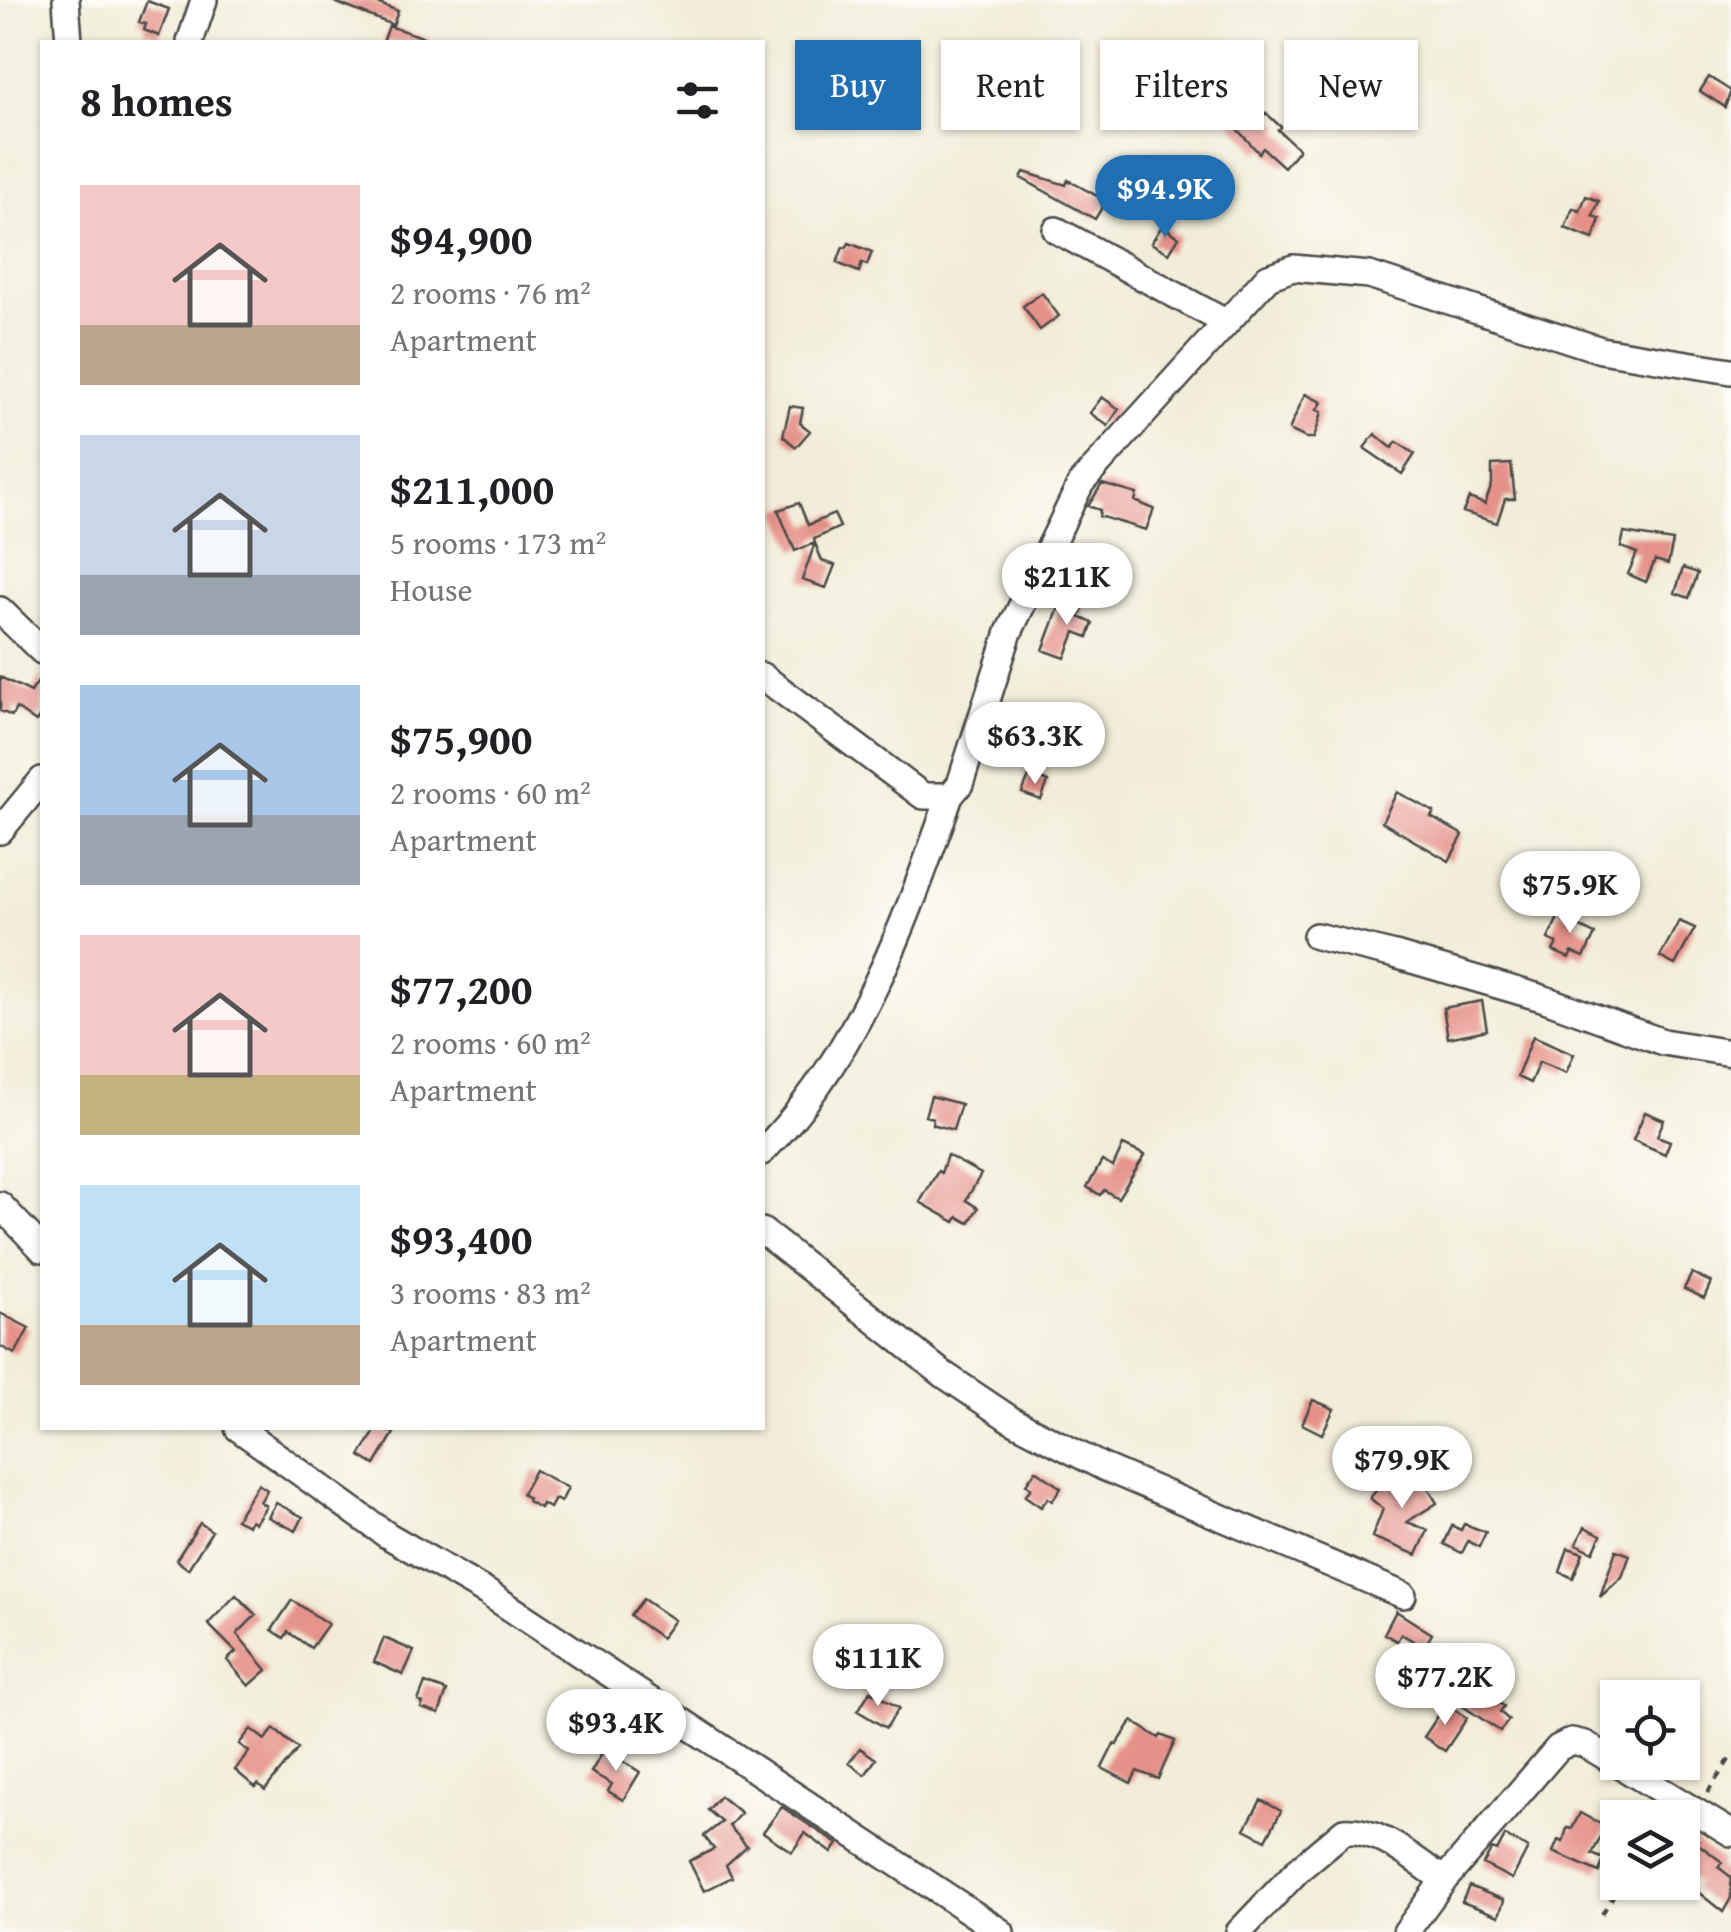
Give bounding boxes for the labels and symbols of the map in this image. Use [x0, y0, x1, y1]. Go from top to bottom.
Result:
pin: $94.9K [1084, 155, 1246, 240]
pin: $211K [997, 543, 1137, 628]
pin: $63.3K [954, 702, 1116, 787]
pin: $75.9K [1489, 851, 1651, 936]
pin: $79.9K [1321, 1426, 1483, 1511]
pin: $111K [808, 1624, 948, 1709]
pin: $77.2K [1364, 1643, 1526, 1728]
pin: $93.4K [535, 1689, 697, 1774]

